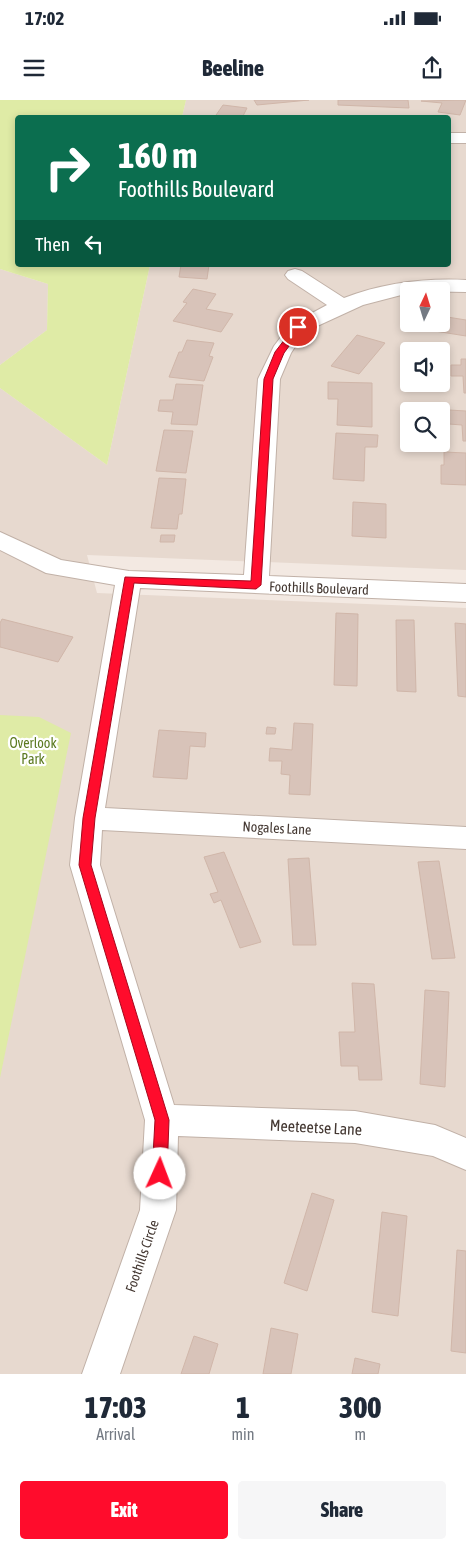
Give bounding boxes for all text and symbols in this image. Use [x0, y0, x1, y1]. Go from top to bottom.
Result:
text: 17:02 [25, 7, 64, 29]
icon: menu [20, 54, 48, 82]
icon: share [418, 54, 446, 82]
text: Beeline [202, 55, 264, 81]
icon: right [35, 135, 100, 200]
text: 160 m [118, 135, 197, 175]
text: Foothills Boulevard [118, 176, 274, 202]
icon: left [80, 230, 108, 258]
text: Then [35, 233, 70, 255]
north arrow [400, 282, 450, 332]
map controls [400, 282, 450, 452]
pin [277, 306, 319, 348]
icon: arrive [284, 313, 312, 341]
button: sound [400, 342, 450, 392]
button: search [400, 402, 450, 452]
street label: Foothills Boulevard [269, 578, 369, 598]
park label: Overlook Park [9, 735, 57, 767]
street label: Nogales Lane [242, 818, 312, 838]
street label: Meeteetse Lane [269, 1116, 363, 1138]
position arrow [133, 1147, 185, 1199]
street label: Foothills Circle [122, 1218, 162, 1294]
text: 17:03 [85, 1390, 147, 1424]
text: 1 [236, 1390, 250, 1424]
text: 300 [339, 1390, 381, 1424]
text: Arrival [96, 1425, 135, 1443]
text: min [232, 1425, 255, 1443]
text: m [354, 1425, 366, 1443]
button: Exit [20, 1481, 228, 1539]
button: Share [238, 1481, 446, 1539]

